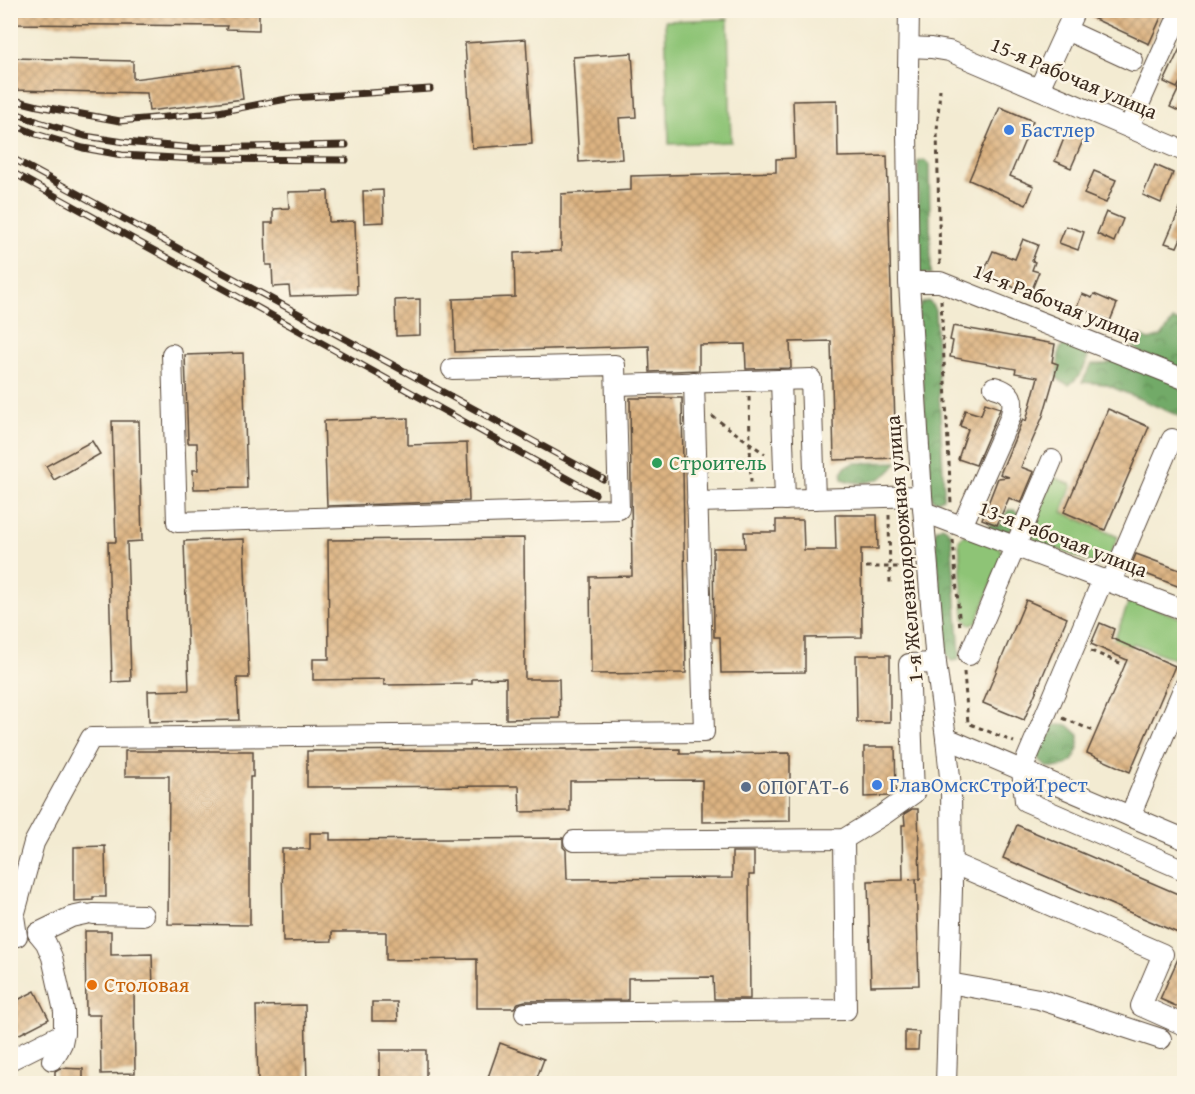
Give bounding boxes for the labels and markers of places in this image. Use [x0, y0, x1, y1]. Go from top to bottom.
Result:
place label: Бастлер [1021, 114, 1095, 145]
marker: Бастлер [1002, 123, 1016, 137]
place label: Строитель [669, 447, 767, 478]
marker: Строитель [650, 456, 664, 470]
place label: ГлавОмскСтройТрест [889, 769, 1088, 800]
place label: ОПОГАТ-6 [758, 771, 849, 802]
marker: ГлавОмскСтройТрест [870, 778, 884, 792]
marker: ОПОГАТ-6 [739, 780, 753, 794]
place label: Столовая [104, 969, 190, 1000]
marker: Столовая [85, 978, 99, 992]

